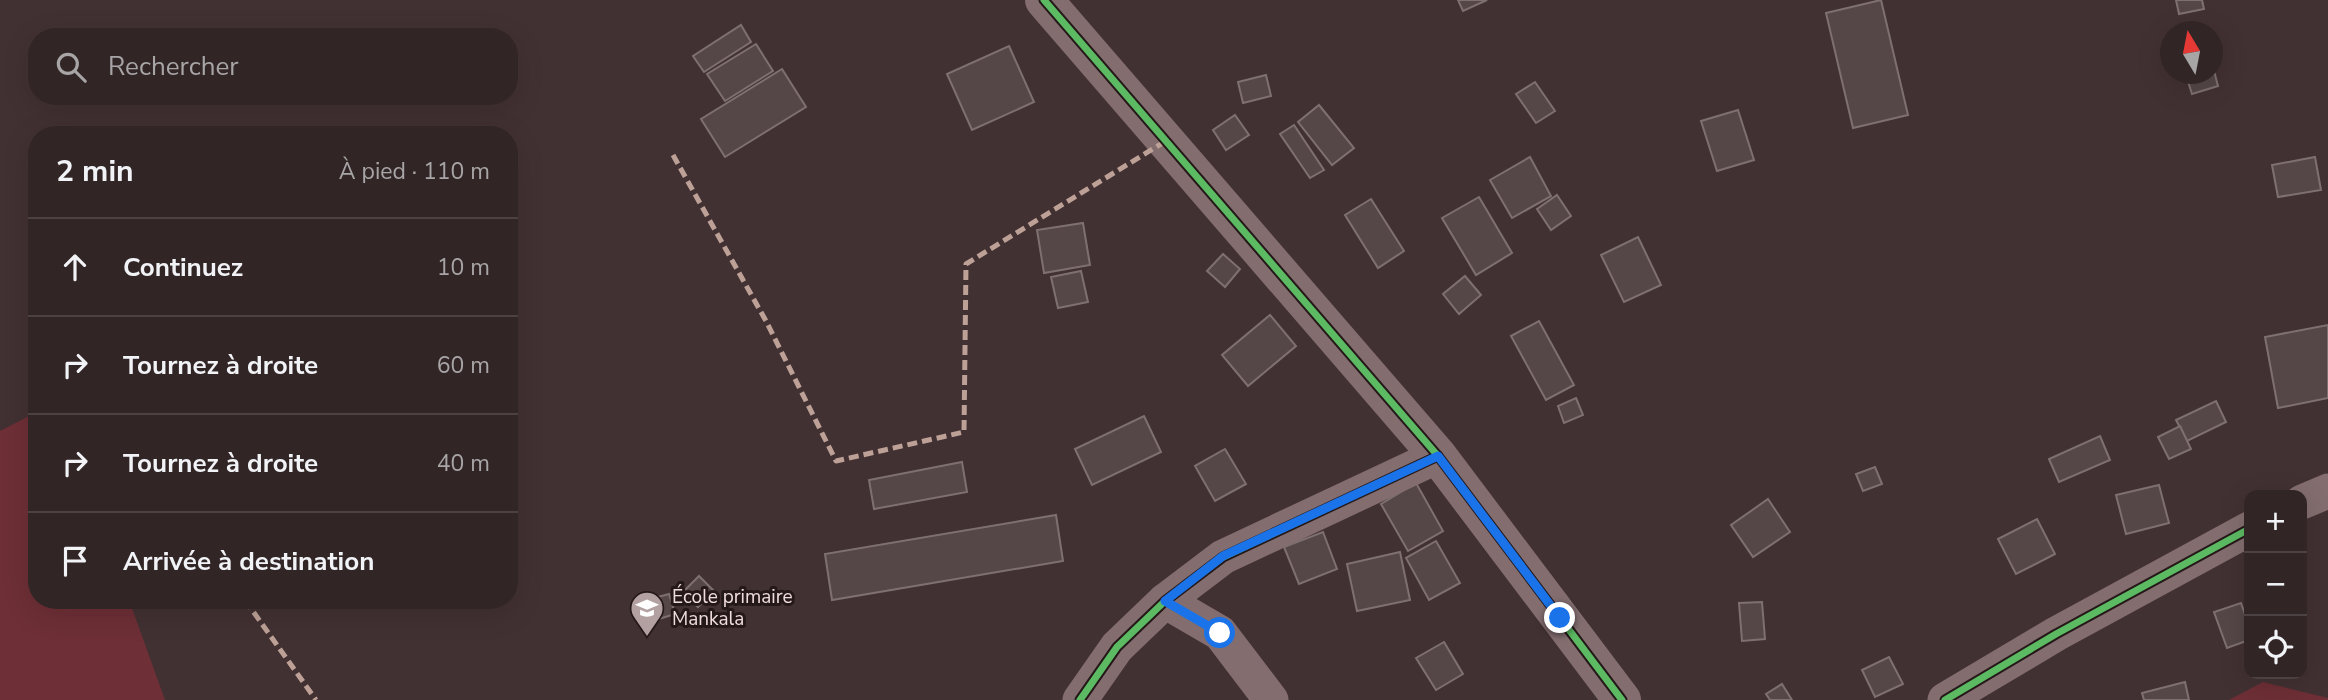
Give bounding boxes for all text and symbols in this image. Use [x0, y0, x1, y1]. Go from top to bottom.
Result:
north arrow [2160, 21, 2223, 84]
search box [28, 28, 518, 105]
icon: search [52, 48, 90, 86]
text: Rechercher [108, 49, 239, 84]
text: 2 min [56, 151, 134, 192]
text: À pied · 110 m [339, 156, 490, 187]
icon: ahead [56, 248, 94, 286]
text: Continuez [123, 250, 243, 285]
text: 10 m [437, 252, 490, 283]
icon: right [56, 346, 94, 384]
text: Tournez à droite [123, 348, 318, 383]
text: 60 m [437, 350, 490, 381]
icon: right [56, 444, 94, 482]
text: Tournez à droite [123, 446, 318, 481]
text: 40 m [437, 448, 490, 479]
map controls [2244, 490, 2307, 679]
button: + [2244, 490, 2307, 553]
icon: arrive [56, 542, 94, 580]
text: Arrivée à destination [123, 544, 374, 579]
button: − [2244, 553, 2307, 616]
place label: École primaire Mankala [672, 584, 793, 632]
school or university icon: École primaire Mankala [628, 589, 666, 638]
route end [1544, 602, 1575, 633]
button: locate [2244, 616, 2307, 679]
route start [1204, 617, 1235, 648]

